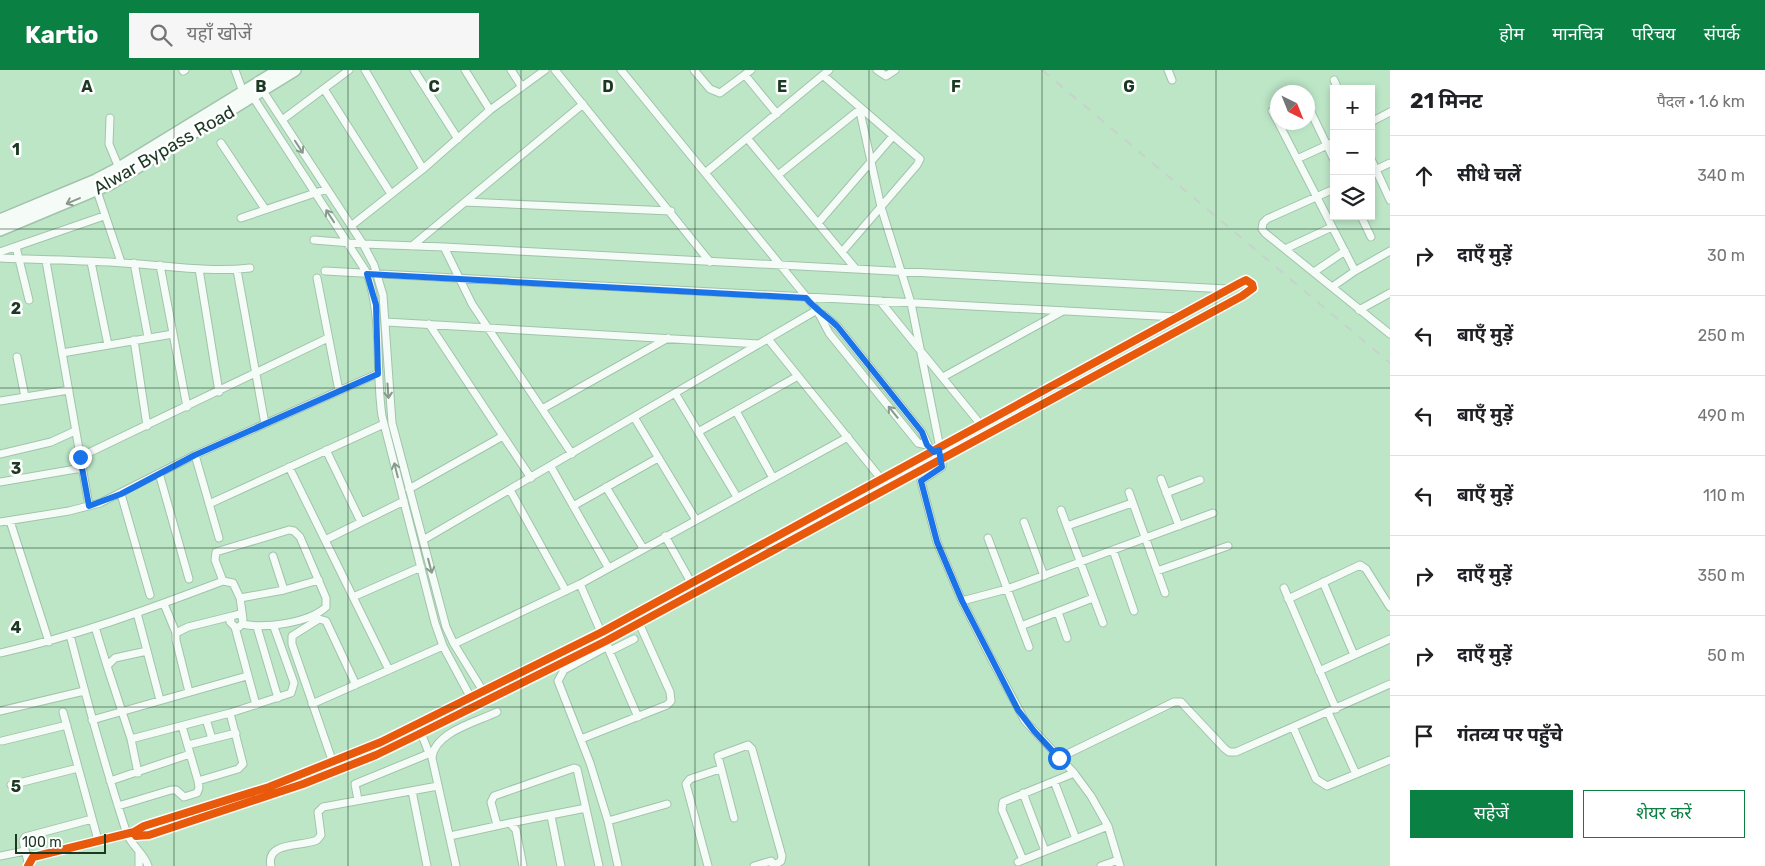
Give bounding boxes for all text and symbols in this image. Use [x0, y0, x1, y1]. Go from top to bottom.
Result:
search box [129, 13, 479, 58]
text: Kartio [25, 21, 99, 49]
icon: search [147, 21, 175, 49]
text: यहाँ खोजें [187, 22, 252, 45]
text: होम [1499, 23, 1524, 45]
text: मानचित्र [1552, 23, 1604, 45]
text: परिचय [1632, 23, 1676, 45]
text: संपर्क [1704, 23, 1740, 45]
text: A [81, 77, 93, 96]
text: B [255, 77, 267, 96]
text: C [428, 77, 440, 96]
text: D [602, 77, 614, 96]
text: E [777, 77, 787, 96]
text: F [951, 77, 961, 96]
text: G [1123, 77, 1135, 96]
north arrow [1270, 85, 1315, 130]
map controls [1330, 85, 1375, 220]
button: + [1330, 85, 1375, 130]
text: 21 मिनट [1410, 88, 1483, 113]
text: पैदल · 1.6 km [1657, 92, 1745, 111]
street label: Alwar Bypass Road [89, 101, 239, 199]
button: − [1330, 130, 1375, 175]
one-way arrow [294, 139, 304, 153]
text: 1 [12, 140, 20, 159]
icon: ahead [1410, 162, 1438, 190]
text: सीधे चलें [1457, 163, 1521, 186]
text: 340 m [1697, 166, 1745, 185]
button: layers [1330, 175, 1375, 220]
one-way arrow [65, 197, 80, 206]
one-way arrow [325, 209, 336, 223]
icon: right [1410, 242, 1438, 270]
text: दाएँ मुड़ें [1457, 243, 1512, 266]
text: 30 m [1707, 246, 1745, 265]
text: 2 [11, 299, 21, 318]
icon: left [1410, 322, 1438, 350]
text: बाएँ मुड़ें [1457, 323, 1513, 346]
text: 250 m [1698, 326, 1745, 345]
one-way arrow [384, 383, 393, 399]
icon: left [1410, 402, 1438, 430]
text: बाएँ मुड़ें [1457, 403, 1513, 426]
one-way arrow [887, 406, 898, 419]
text: 490 m [1697, 406, 1745, 425]
route end [69, 446, 92, 469]
text: 3 [11, 459, 21, 478]
one-way arrow [391, 462, 400, 478]
icon: left [1410, 482, 1438, 510]
text: बाएँ मुड़ें [1457, 483, 1513, 506]
text: 110 m [1703, 486, 1745, 505]
one-way arrow [425, 557, 435, 573]
icon: right [1410, 562, 1438, 590]
text: दाएँ मुड़ें [1457, 563, 1512, 586]
text: 350 m [1698, 566, 1745, 585]
text: 4 [11, 618, 22, 637]
icon: right [1410, 642, 1438, 670]
text: दाएँ मुड़ें [1457, 643, 1512, 666]
text: 50 m [1707, 646, 1745, 665]
icon: arrive [1410, 722, 1438, 750]
text: गंतव्य पर पहुँचे [1457, 723, 1563, 746]
route start [1048, 747, 1071, 770]
text: 5 [11, 777, 21, 796]
button: सहेजें [1410, 790, 1573, 838]
button: शेयर करें [1583, 790, 1745, 838]
scale bar [15, 831, 106, 854]
text: 100 m [22, 834, 62, 851]

